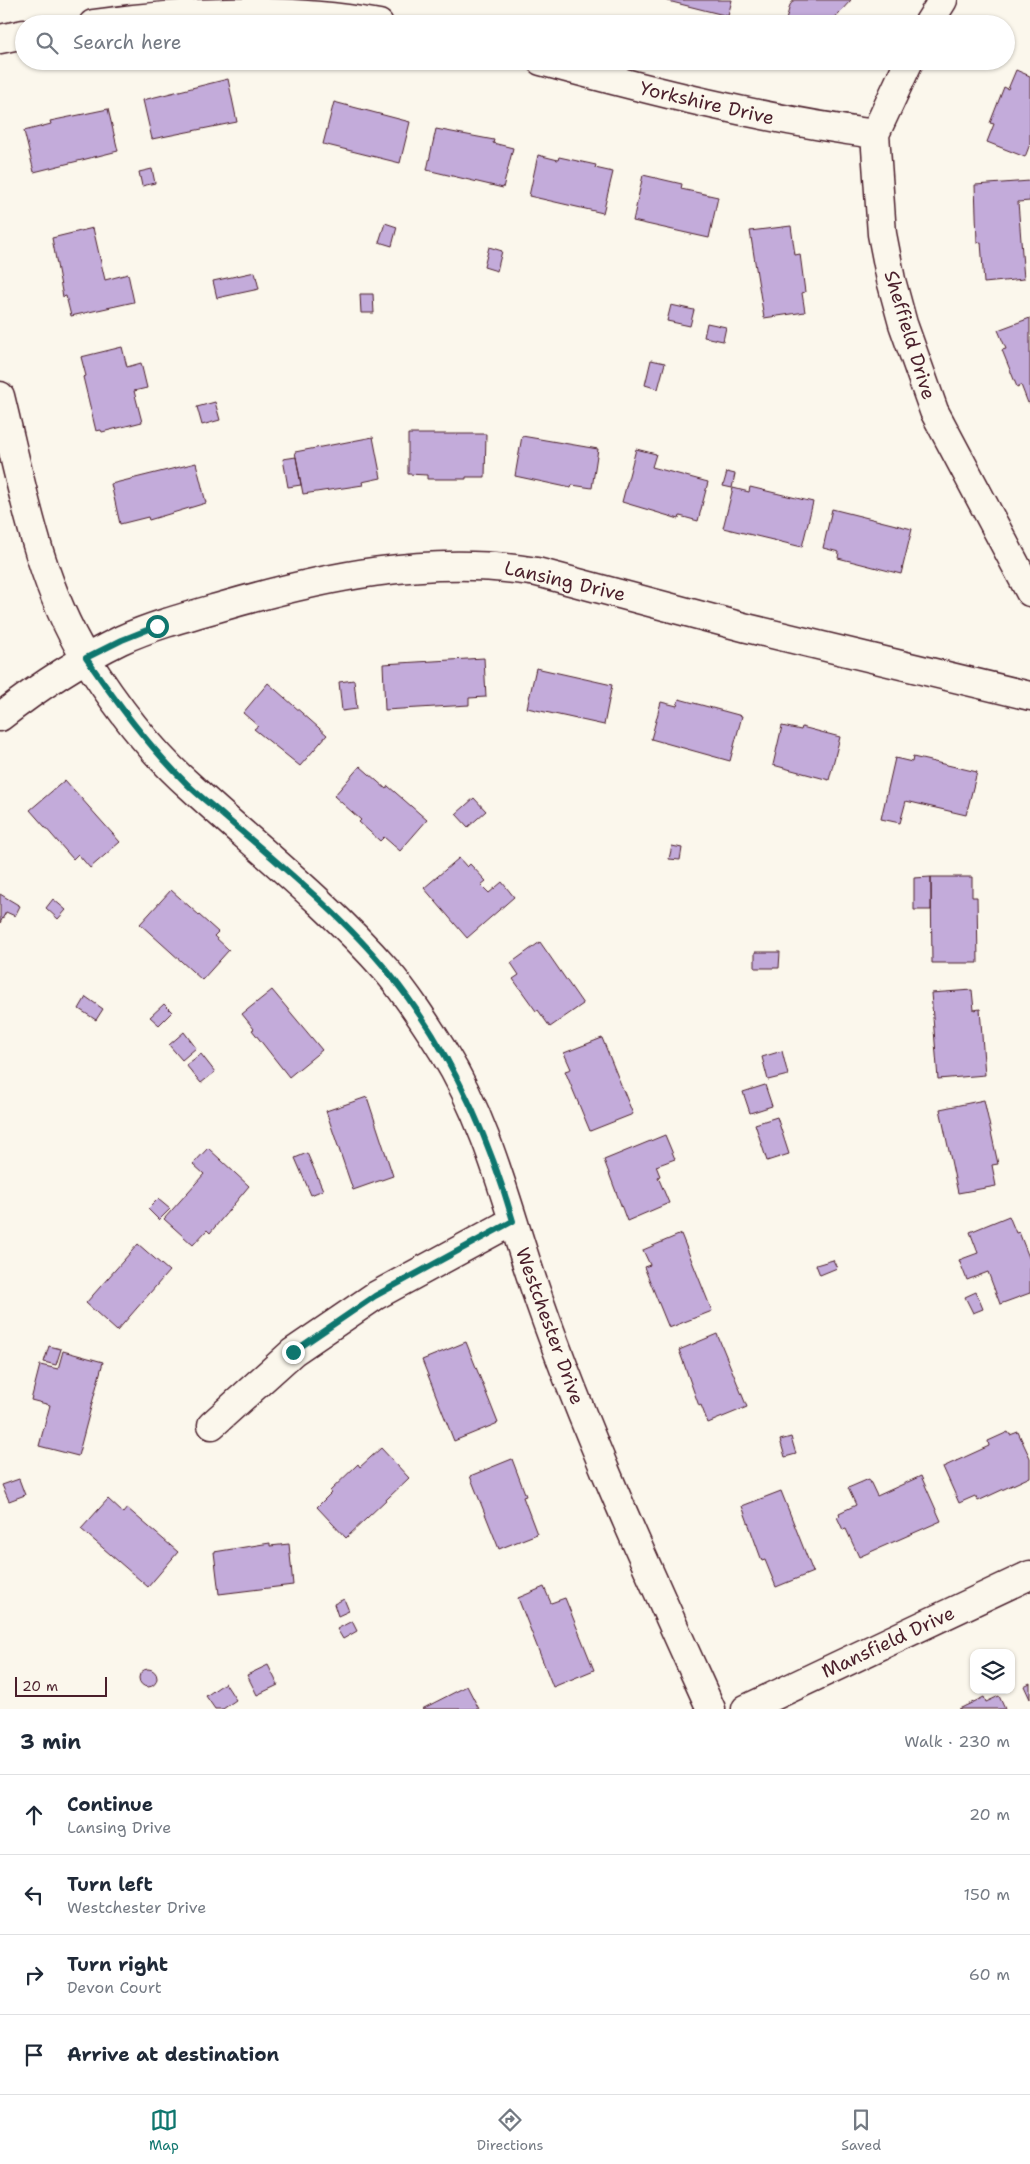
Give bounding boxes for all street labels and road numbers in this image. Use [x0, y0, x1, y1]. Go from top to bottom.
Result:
street label: Yorkshire Drive [637, 75, 777, 131]
street label: Sheffield Drive [879, 267, 941, 403]
street label: Lansing Drive [502, 555, 628, 607]
street label: Westchester Drive [510, 1244, 590, 1408]
street label: Mansfield Drive [817, 1600, 959, 1684]

